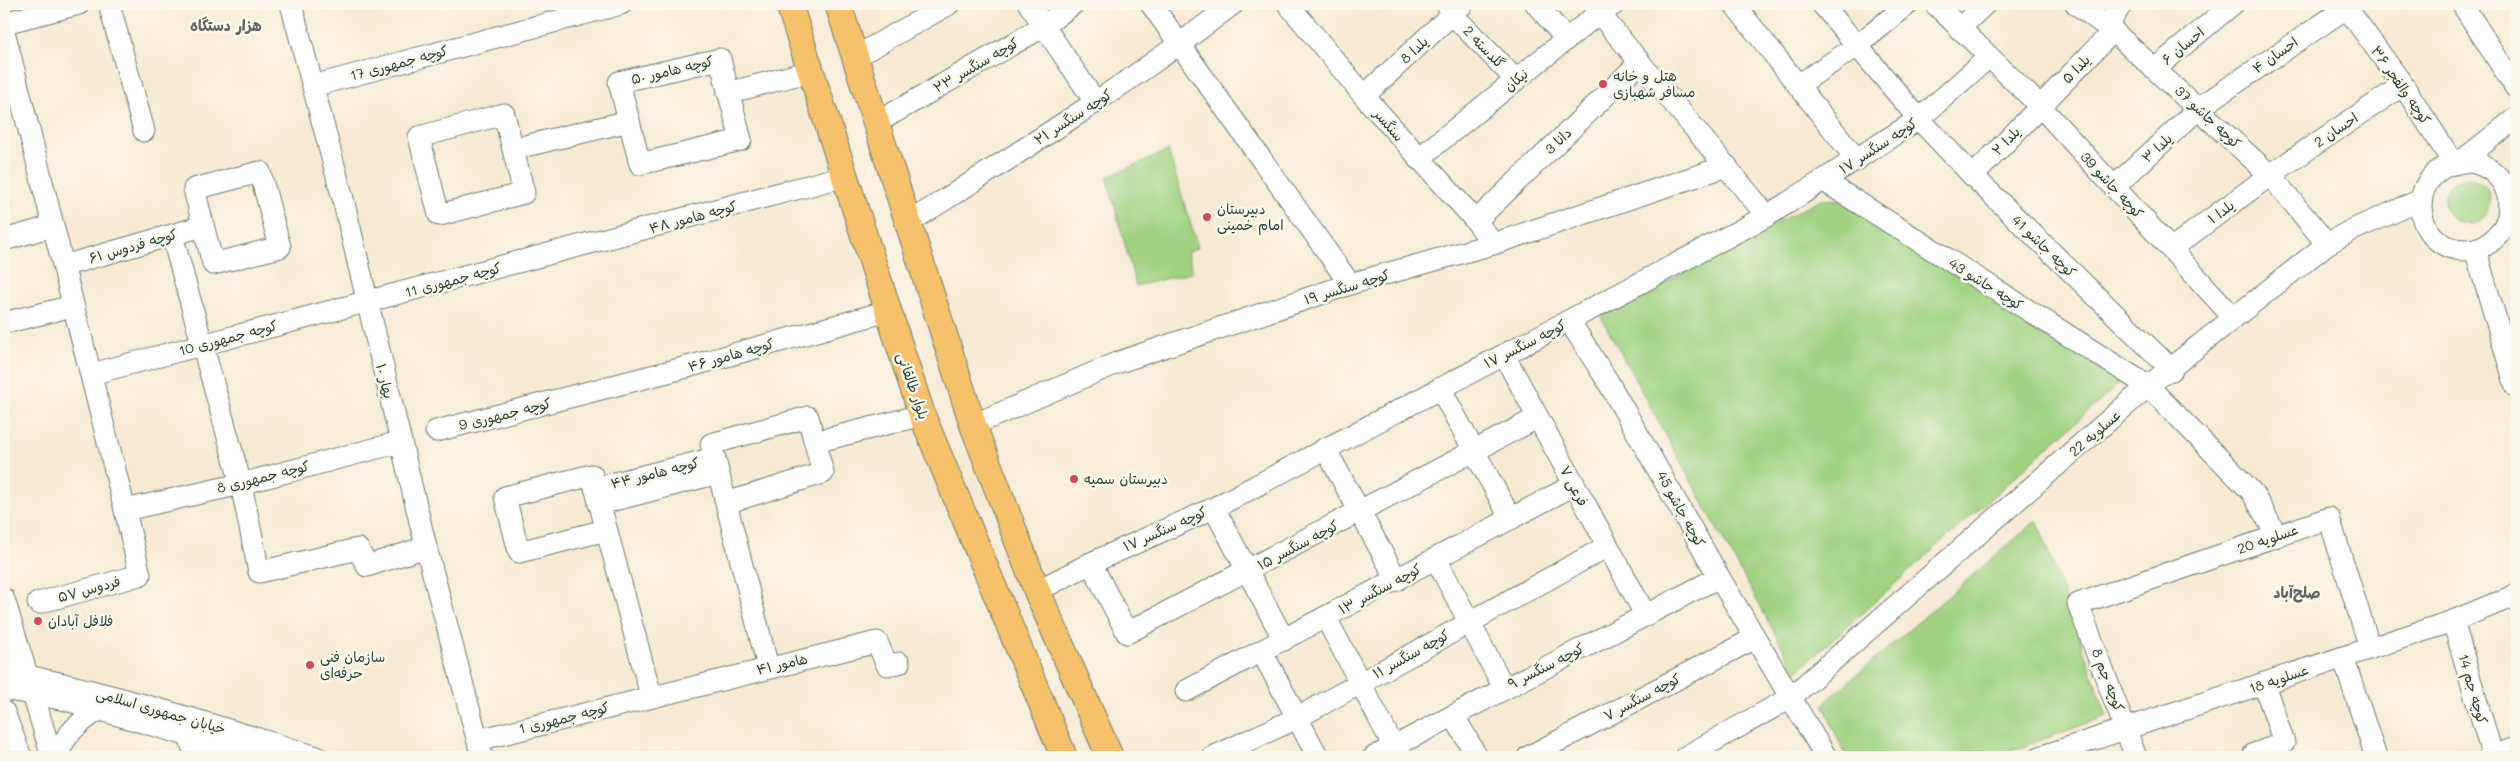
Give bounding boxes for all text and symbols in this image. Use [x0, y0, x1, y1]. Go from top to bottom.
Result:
district label: هزار دستگاه [190, 15, 262, 35]
street label: گلدسته 2 [1459, 21, 1509, 72]
street label: احسان ۶ [2157, 22, 2208, 69]
street label: کوچه سنگسر ۲۳ [930, 32, 1022, 98]
street label: یلدا 8 [1395, 32, 1432, 68]
street label: احسان ۴ [2248, 32, 2301, 77]
street label: کوچه جمهوری 17 [348, 40, 450, 86]
street label: کوچه والفجر ۳۶ [2366, 42, 2436, 128]
street label: یلدا ۵ [2057, 50, 2094, 87]
street label: کوچه هامور ۵۰ [629, 51, 715, 89]
street label: نیکان [1500, 64, 1532, 95]
place label: هتل و خانه مسافر شهبازی [1613, 66, 1695, 101]
marker: هتل و خانه مسافر شهبازی [1597, 78, 1609, 90]
street label: کوچه جاشو 37 [2170, 81, 2246, 153]
street label: کوچه سنگسر ۲۱ [1030, 84, 1116, 150]
street label: سنگسر [1369, 104, 1409, 145]
street label: احسان 2 [2310, 108, 2361, 151]
street label: کوچه سنگسر ۱۷ [1835, 113, 1921, 179]
street label: یلدا ۲ [1987, 122, 2024, 159]
street label: دانا 3 [1540, 123, 1575, 158]
street label: یلدا ۳ [2137, 129, 2176, 167]
street label: کوچه جاشو 39 [2076, 147, 2148, 223]
street label: یلدا ۱ [2204, 195, 2238, 228]
street label: کوچه هامور ۴۸ [647, 196, 739, 238]
place label: دبیرستان امام خمینی [1217, 199, 1284, 236]
street label: کوچه جاشو 41 [2007, 210, 2081, 282]
marker: دبیرستان امام خمینی [1201, 211, 1213, 223]
street label: کوچه فردوس ۶۱ [86, 224, 180, 268]
street label: کوچه جاشو 43 [1945, 253, 2027, 315]
street label: کوچه جمهوری 11 [403, 258, 503, 302]
street label: کوچه سنگسر ۱۹ [1302, 264, 1392, 310]
street label: کوچه جمهوری 10 [177, 315, 279, 361]
street label: کوچه سنگسر ۱۷ [1481, 315, 1569, 373]
street label: کوچه هامور ۴۶ [686, 333, 776, 377]
street label: بلوار طالقانی [893, 350, 934, 422]
street label: بهار ۱۰ [372, 361, 399, 400]
street label: کوچه جمهوری 9 [457, 393, 553, 435]
street label: عسلویه 22 [2065, 405, 2125, 461]
street label: کوچه هامور ۴۴ [609, 452, 701, 494]
street label: کوچه جمهوری 8 [215, 456, 311, 498]
street label: فرعی ۷ [1556, 462, 1593, 509]
street label: کوچه جاشو 45 [1652, 467, 1710, 551]
place label: دبیرستان سمیه [1084, 469, 1168, 488]
marker: دبیرستان سمیه [1068, 473, 1080, 485]
street label: کوچه سنگسر ۱۷ [1120, 502, 1210, 556]
street label: کوچه سنگسر ۱۵ [1254, 515, 1342, 575]
street label: عسلویه 20 [2234, 519, 2302, 559]
street label: کوچه سنگسر ۱۳ [1335, 559, 1425, 619]
street label: فردوس ۵۷ [55, 571, 122, 606]
district label: صلح‌آباد [2273, 582, 2321, 603]
place label: فلافل آبادان [48, 611, 113, 630]
marker: فلافل آبادان [32, 615, 44, 627]
street label: کوچه سنگسر ۱۱ [1369, 625, 1453, 683]
street label: کوچه سنگسر ۹ [1504, 638, 1588, 694]
street label: کوچه جم 8 [2086, 645, 2129, 715]
place label: سازمان فنی حرفه‌ای [320, 647, 385, 682]
street label: هامور ۴۱ [754, 648, 809, 679]
street label: کوچه جم 14 [2452, 652, 2493, 727]
marker: سازمان فنی حرفه‌ای [304, 659, 316, 671]
street label: عسلویه 18 [2246, 659, 2312, 699]
street label: کوچه سنگسر ۷ [1600, 668, 1684, 726]
street label: خیابان جمهوری اسلامی [94, 683, 228, 739]
street label: کوچه جمهوری 1 [517, 697, 611, 739]

